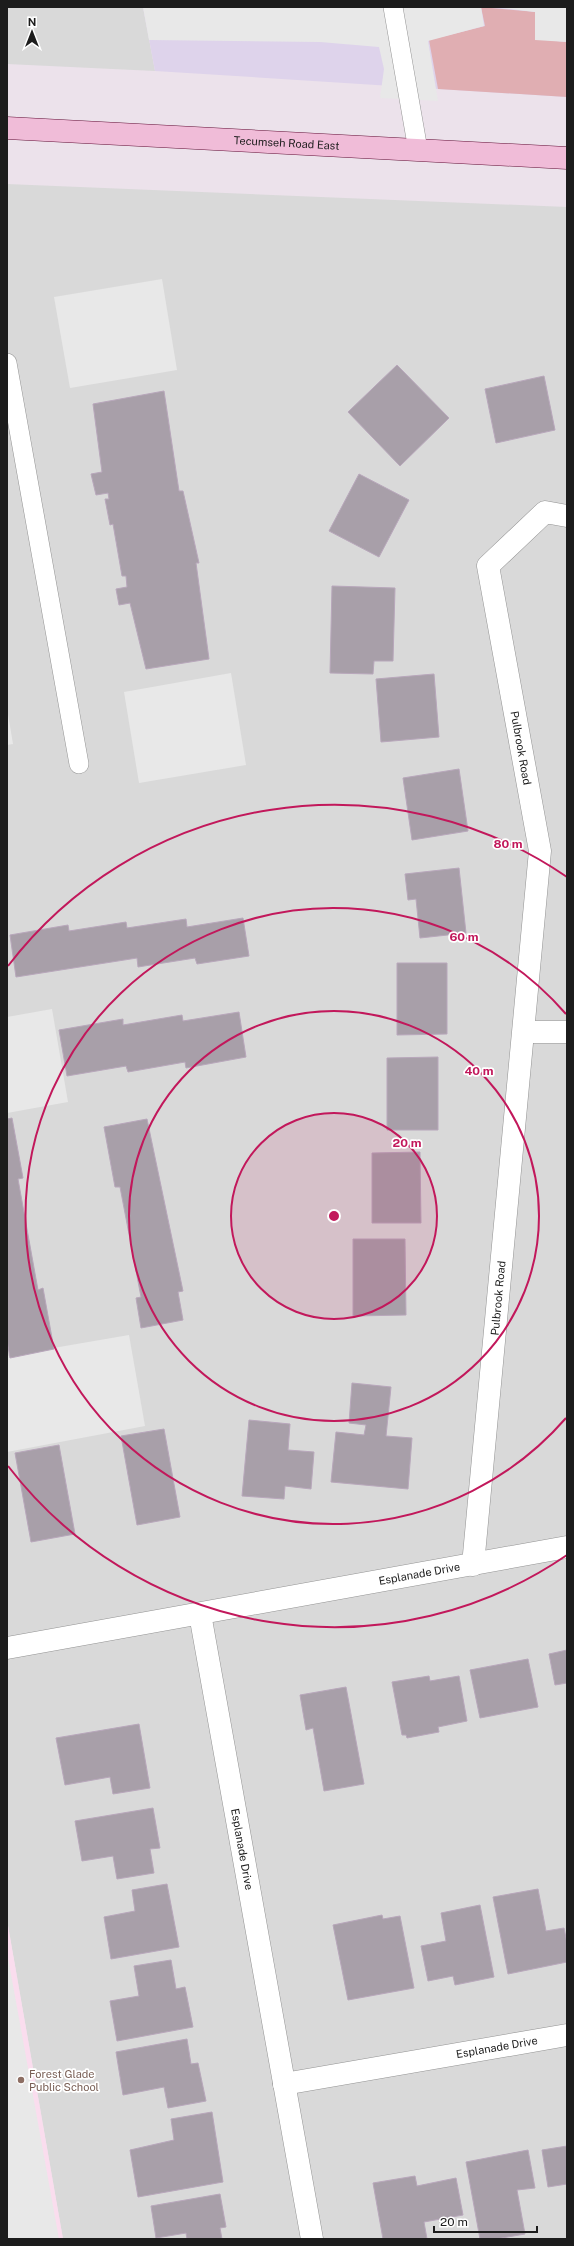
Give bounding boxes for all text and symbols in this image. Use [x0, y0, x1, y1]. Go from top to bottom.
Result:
north arrow [12, 12, 52, 52]
text: N [28, 16, 36, 28]
street label: Tecumseh Road East [233, 134, 340, 152]
street label: Pulbrook Road [509, 710, 533, 786]
text: 80 m [493, 837, 523, 851]
text: 60 m [449, 930, 479, 944]
text: 40 m [464, 1064, 494, 1078]
text: 20 m [393, 1136, 422, 1150]
centre of rings [327, 1209, 341, 1223]
street label: Pulbrook Road [489, 1260, 508, 1336]
street label: Esplanade Drive [378, 1560, 461, 1587]
street label: Esplanade Drive [229, 1808, 255, 1891]
street label: Esplanade Drive [455, 2034, 538, 2060]
place label: Forest Glade Public School [29, 2068, 99, 2093]
marker: Forest Glade Public School [16, 2075, 26, 2085]
scale bar [434, 2208, 537, 2234]
text: 20 m [440, 2215, 468, 2229]

